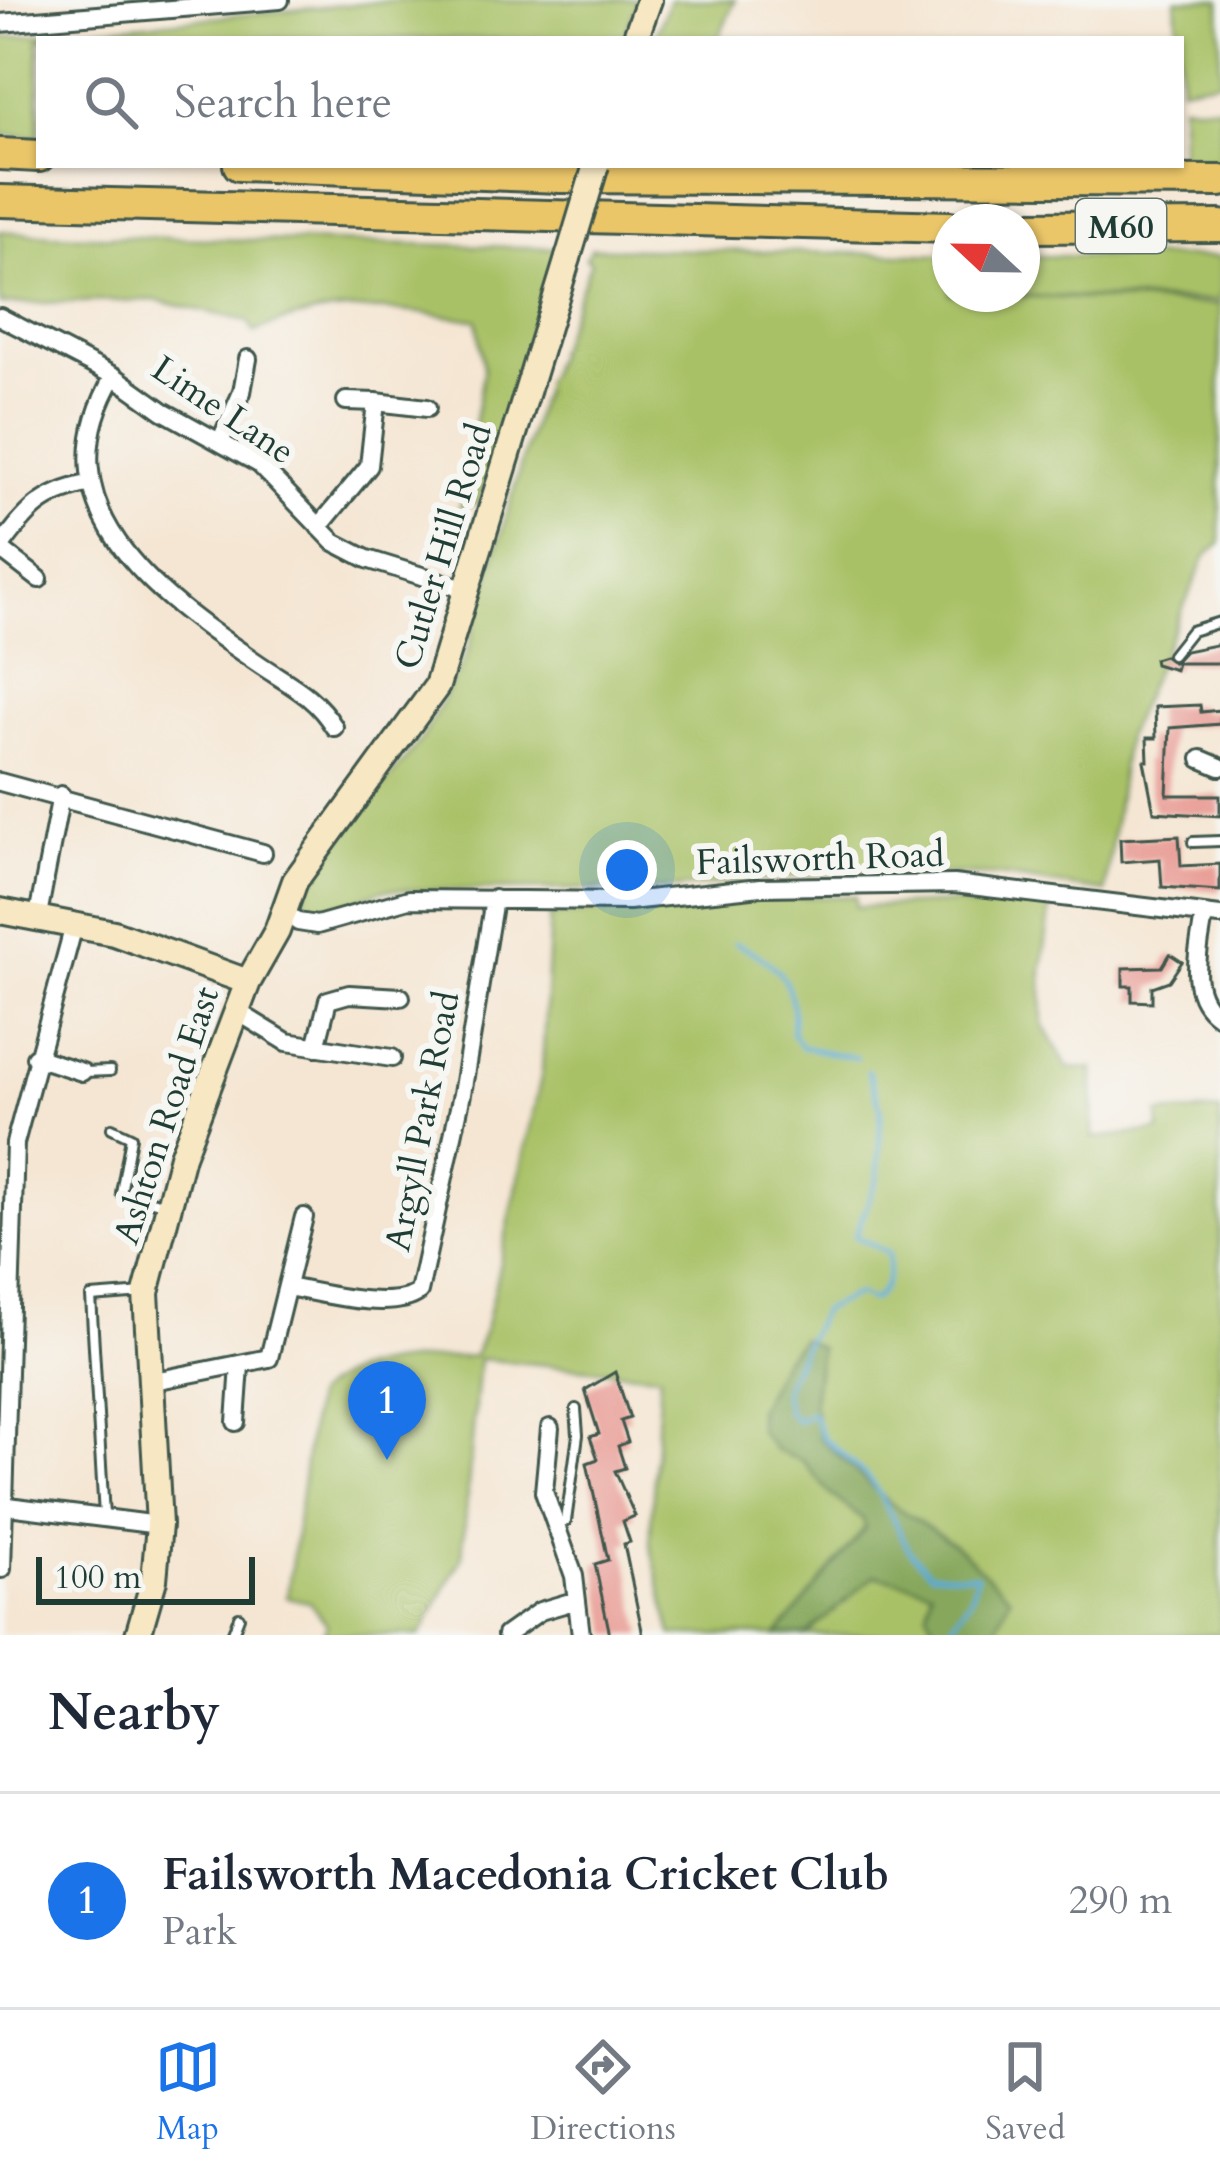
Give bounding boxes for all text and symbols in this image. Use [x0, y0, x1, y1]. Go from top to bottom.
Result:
search box [36, 36, 1184, 168]
icon: search [78, 69, 144, 135]
text: Search here [174, 72, 392, 133]
road number: M60 [1076, 199, 1166, 253]
north arrow [932, 204, 1040, 312]
street label: Lime Lane [142, 344, 304, 476]
street label: Cutler Hill Road [383, 418, 504, 675]
street label: Failsworth Road [695, 830, 945, 887]
your location [597, 840, 657, 900]
street label: Ashton Road East [102, 980, 231, 1251]
street label: Argyll Park Road [373, 987, 472, 1256]
pin: 1 [348, 1361, 426, 1460]
scale bar [36, 1551, 255, 1604]
text: 100 m [54, 1555, 141, 1600]
text: Nearby [48, 1678, 220, 1748]
text: Failsworth Macedonia Cricket Club [162, 1844, 889, 1905]
text: 1 [77, 1874, 97, 1927]
text: 290 m [1069, 1874, 1172, 1927]
text: Park [162, 1905, 237, 1958]
tab: Map [155, 2034, 221, 2151]
tab: Directions [530, 2034, 676, 2151]
tab: Saved [985, 2034, 1065, 2151]

